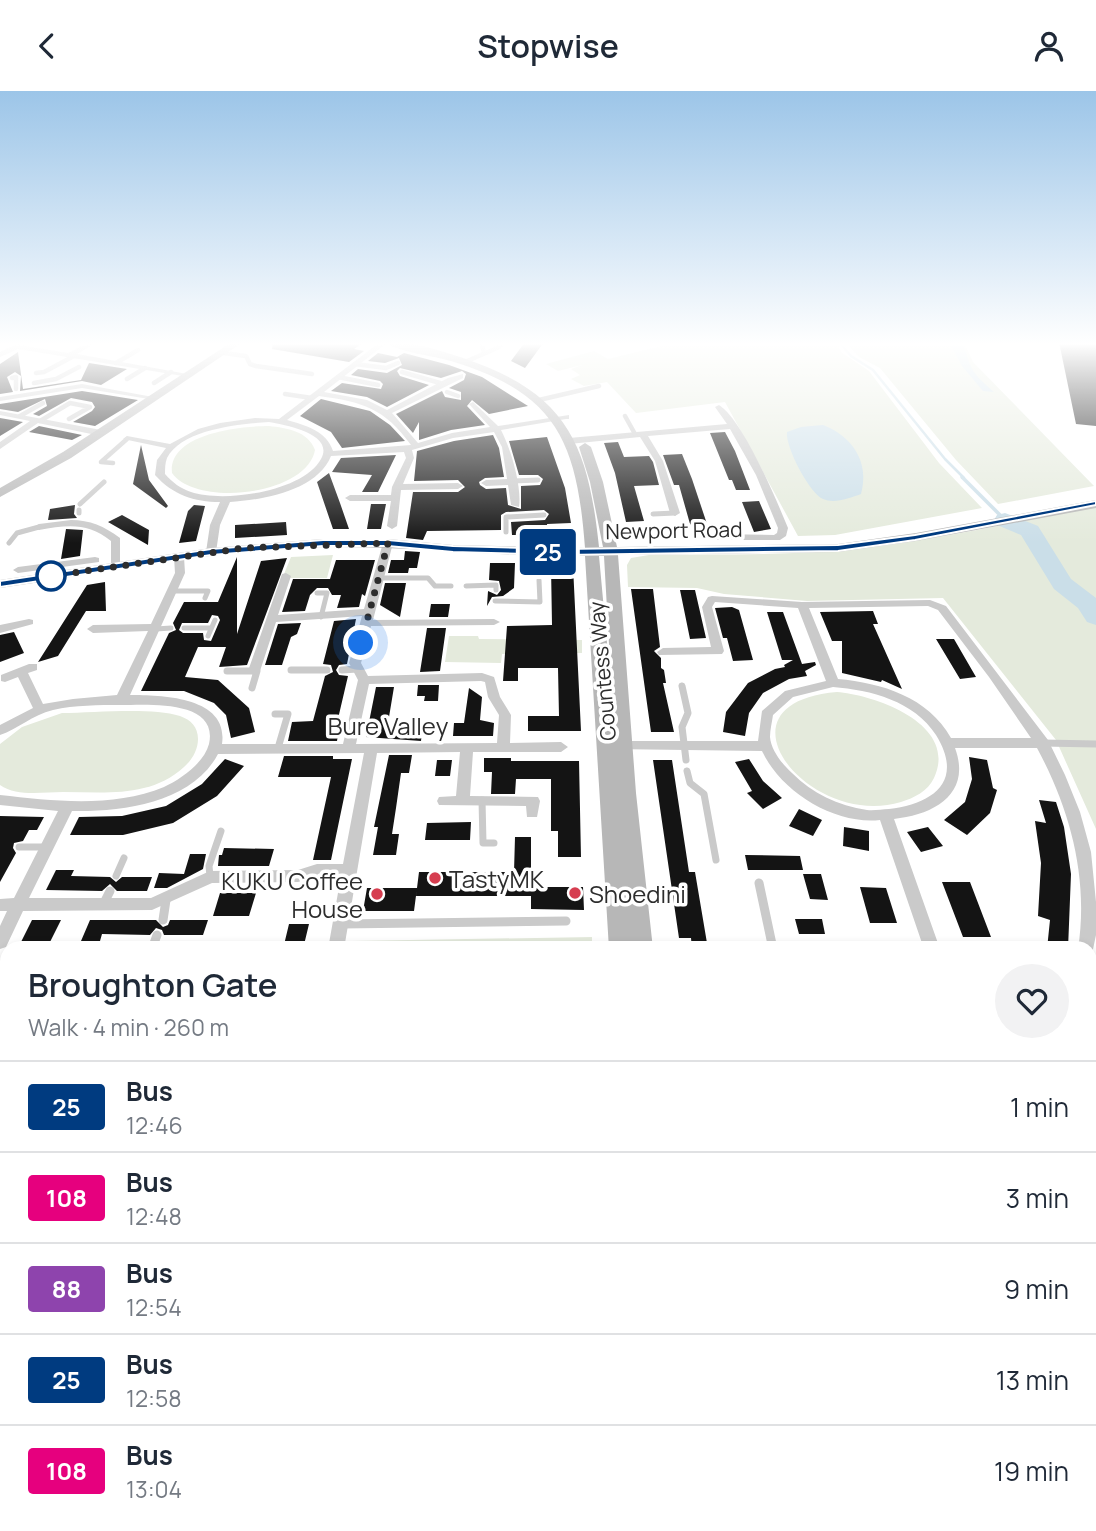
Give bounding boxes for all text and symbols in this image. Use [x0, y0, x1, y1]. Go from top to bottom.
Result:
text: Stopwise [477, 24, 619, 68]
icon: back [28, 27, 66, 65]
icon: person [1030, 27, 1068, 65]
street label: Newport Road [605, 515, 743, 545]
line badge: 25 [516, 529, 580, 575]
text: 25 [534, 535, 562, 568]
unlabelled marker [36, 561, 66, 591]
street label: Countess Way [582, 600, 622, 742]
your location [343, 625, 378, 660]
street label: Bure Valley [328, 709, 449, 742]
place label: TastyMK [449, 862, 545, 895]
place label: KUKU Coffee House [221, 864, 363, 925]
marker: TastyMK [427, 870, 443, 886]
place label: Shoedini [589, 877, 686, 910]
marker: Shoedini [567, 885, 583, 901]
marker: KUKU Coffee House [369, 886, 385, 902]
text: Broughton Gate [28, 962, 277, 1007]
button: heart [995, 964, 1069, 1038]
text: Walk · 4 min · 260 m [28, 1011, 229, 1043]
text: Bus [126, 1073, 173, 1109]
text: 1 min [1010, 1089, 1069, 1125]
text: 25 [52, 1090, 81, 1123]
text: 12:46 [126, 1109, 183, 1141]
text: Bus [126, 1164, 173, 1200]
text: 3 min [1006, 1180, 1069, 1216]
text: 108 [46, 1181, 87, 1214]
text: 12:48 [126, 1200, 182, 1232]
text: Bus [126, 1255, 173, 1291]
text: 9 min [1004, 1271, 1069, 1307]
text: 88 [52, 1272, 81, 1305]
text: 12:54 [126, 1291, 182, 1323]
text: Bus [126, 1346, 173, 1382]
text: 13 min [996, 1362, 1069, 1398]
text: 25 [52, 1363, 81, 1396]
text: 12:58 [126, 1382, 182, 1414]
text: Bus [126, 1437, 173, 1473]
text: 19 min [994, 1453, 1069, 1489]
text: 108 [46, 1454, 87, 1487]
text: 13:04 [126, 1473, 182, 1505]

